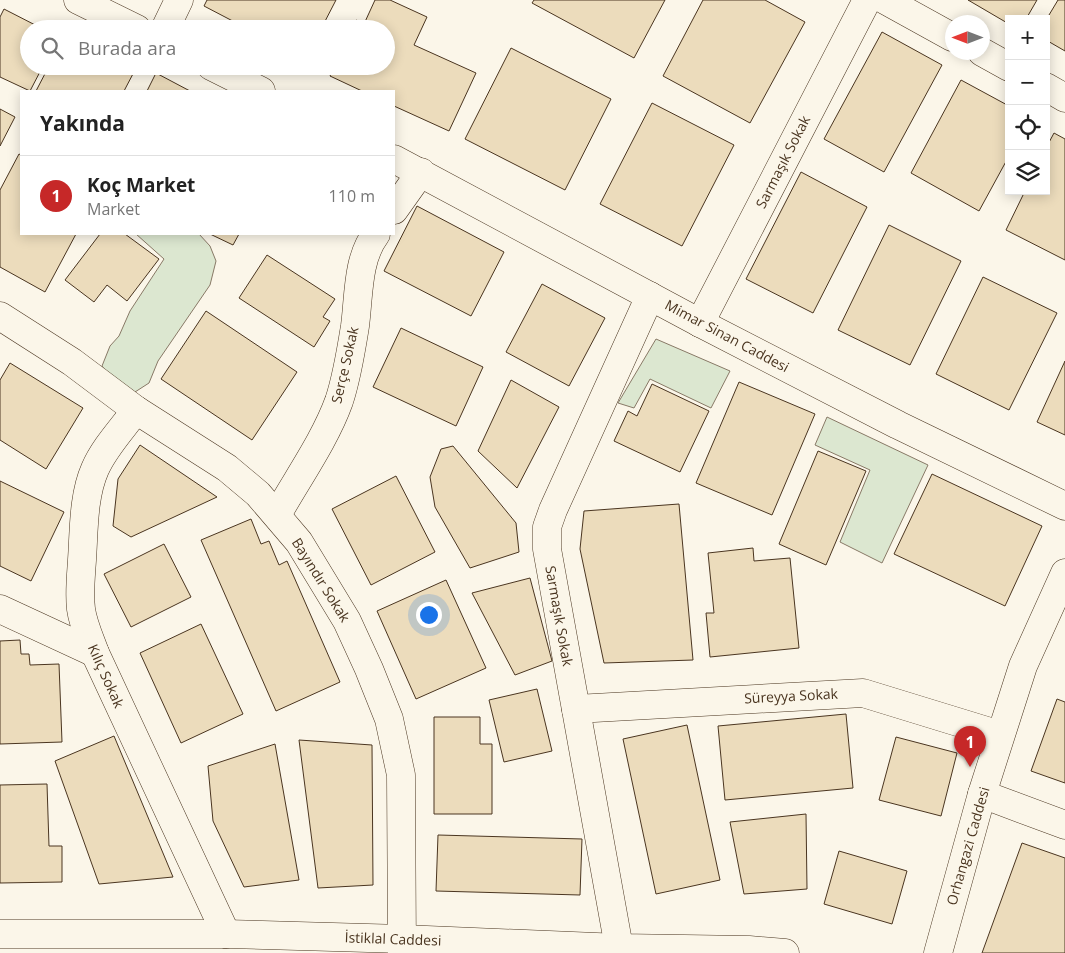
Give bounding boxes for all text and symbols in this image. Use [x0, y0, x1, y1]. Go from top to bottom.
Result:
north arrow [945, 15, 990, 60]
map controls [1005, 15, 1050, 195]
button: + [1005, 15, 1050, 60]
search box [20, 20, 395, 75]
icon: search [38, 34, 66, 62]
text: Burada ara [78, 35, 176, 61]
button: − [1005, 60, 1050, 105]
button: locate [1005, 105, 1050, 150]
text: Yakında [40, 109, 125, 137]
street label: Sarmaşık Sokak [751, 112, 814, 211]
button: layers [1005, 150, 1050, 195]
text: Koç Market [87, 172, 195, 198]
text: 1 [51, 185, 61, 207]
text: 110 m [329, 185, 375, 207]
text: Market [87, 198, 140, 220]
street label: Mimar Sinan Caddesi [662, 295, 793, 376]
street label: Serçe Sokak [326, 324, 363, 405]
street label: Bayındır Sokak [288, 534, 355, 626]
street label: Sarmaşık Sokak [541, 564, 578, 668]
your location [416, 602, 442, 628]
street label: Kılıç Sokak [84, 641, 129, 711]
street label: Süreyya Sokak [744, 684, 839, 707]
pin: 1 [954, 726, 986, 767]
street label: Orhangazi Caddesi [942, 784, 994, 907]
street label: İstiklal Caddesi [344, 927, 442, 950]

